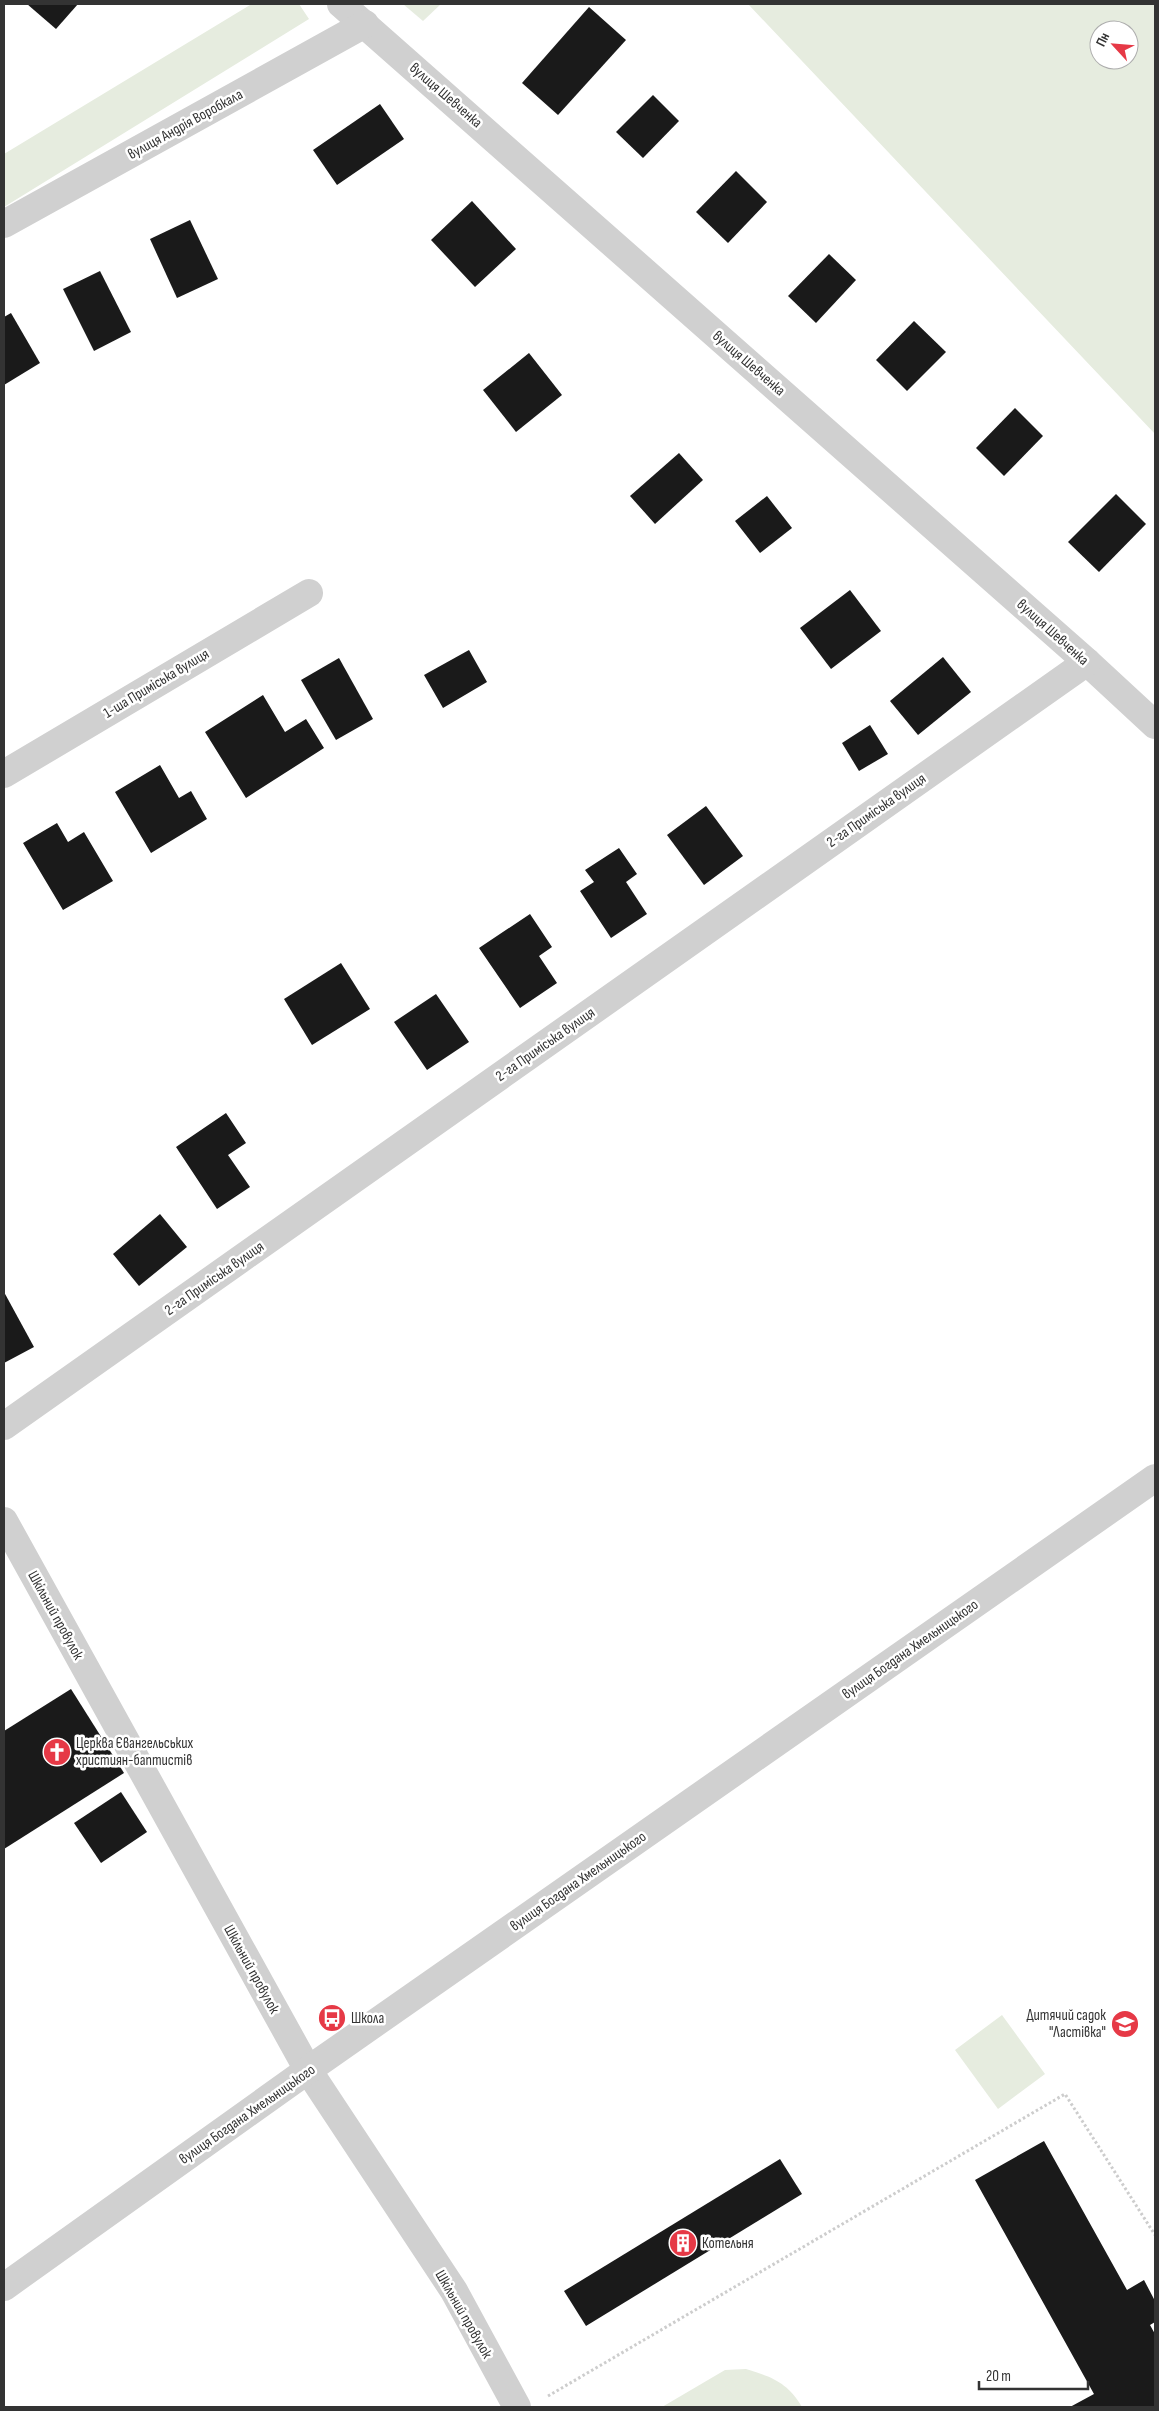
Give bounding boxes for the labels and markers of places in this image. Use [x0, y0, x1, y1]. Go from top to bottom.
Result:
place label: Церква Євангельських християн-баптистів [76, 1734, 194, 1770]
church icon: Церква Євангельських християн-баптистів [42, 1737, 72, 1767]
bus stop icon: Школа [317, 2003, 347, 2033]
place label: Дитячий садок "Ластівка" [1026, 2006, 1106, 2042]
place label: Школа [351, 2009, 384, 2028]
school or university icon: Дитячий садок "Ластівка" [1110, 2009, 1140, 2039]
building icon: Котельня [668, 2228, 698, 2258]
place label: Котельня [702, 2234, 754, 2253]

